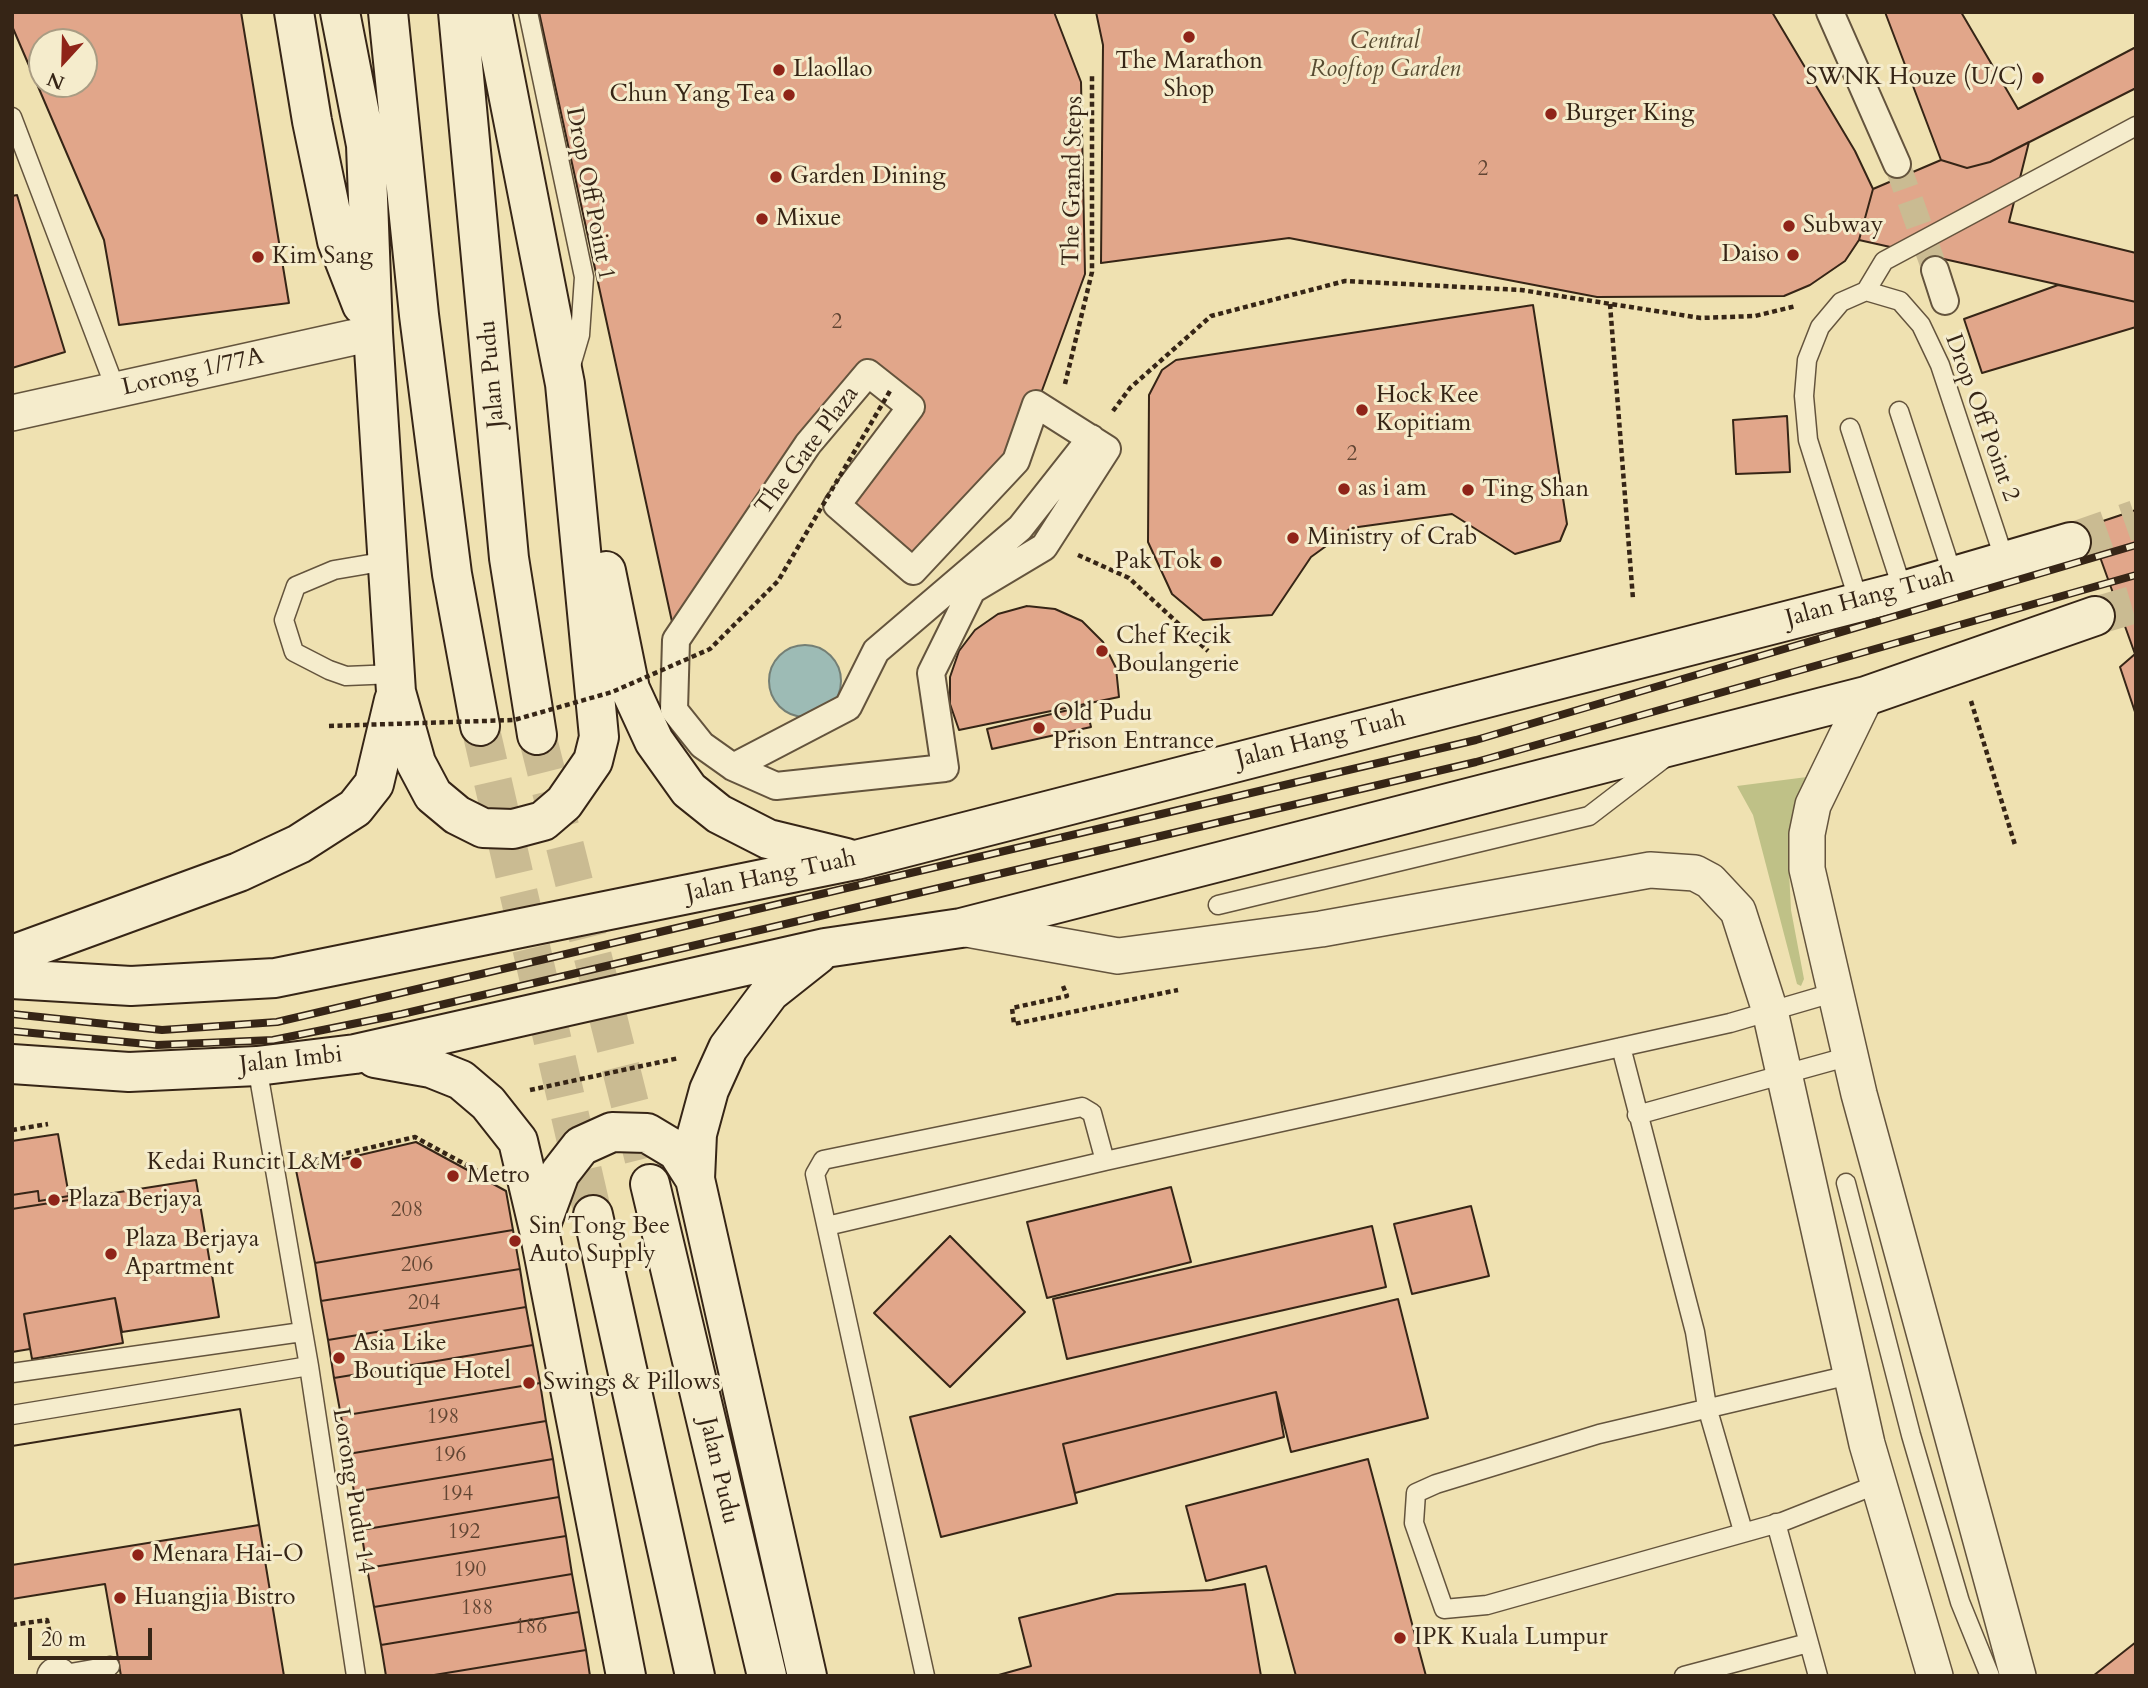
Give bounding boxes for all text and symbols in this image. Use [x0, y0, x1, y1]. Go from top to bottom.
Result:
north arrow [28, 28, 98, 98]
park label: Central Rooftop Garden [1309, 28, 1461, 84]
marker: The Marathon Shop [1181, 29, 1197, 45]
place label: The Marathon Shop [1115, 48, 1263, 104]
place label: Llaollao [793, 56, 873, 84]
marker: Llaollao [771, 62, 787, 78]
place label: SWNK Houze (U/C) [1805, 64, 2024, 92]
text: N [43, 65, 68, 96]
marker: SWNK Houze (U/C) [2030, 70, 2046, 86]
place label: Chun Yang Tea [610, 81, 775, 109]
marker: Chun Yang Tea [781, 87, 797, 103]
street label: The Grand Steps [1058, 96, 1090, 266]
place label: Burger King [1565, 100, 1694, 128]
street label: Drop Off Point 1 [558, 105, 620, 283]
marker: Burger King [1543, 106, 1559, 122]
house number: 2 [1478, 157, 1488, 183]
place label: Garden Dining [790, 163, 946, 191]
marker: Garden Dining [768, 169, 784, 185]
place label: Mixue [776, 205, 841, 233]
marker: Mixue [754, 211, 770, 227]
place label: Subway [1803, 212, 1883, 240]
marker: Subway [1781, 218, 1797, 234]
place label: Daiso [1721, 241, 1779, 269]
place label: Kim Sang [272, 243, 373, 271]
marker: Daiso [1785, 247, 1801, 263]
marker: Kim Sang [250, 249, 266, 265]
house number: 2 [832, 310, 842, 336]
street label: Jalan Pudu [474, 319, 512, 429]
street label: Drop Off Point 2 [1937, 330, 2025, 506]
street label: Lorong 1/77A [119, 343, 267, 403]
street label: The Gate Plaza [750, 381, 866, 521]
place label: Hock Kee Kopitiam [1376, 382, 1479, 438]
marker: Hock Kee Kopitiam [1354, 402, 1370, 418]
house number: 2 [1347, 442, 1357, 468]
place label: as i am [1358, 475, 1427, 503]
place label: Ting Shan [1482, 476, 1589, 504]
marker: as i am [1336, 481, 1352, 497]
marker: Ting Shan [1460, 482, 1476, 498]
place label: Ministry of Crab [1307, 524, 1477, 552]
marker: Ministry of Crab [1285, 530, 1301, 546]
place label: Pak Tok [1115, 548, 1202, 576]
marker: Pak Tok [1208, 554, 1224, 570]
street label: Jalan Hang Tuah [1783, 562, 1957, 634]
place label: Chef Kecik Boulangerie [1116, 623, 1239, 679]
marker: Chef Kecik Boulangerie [1094, 643, 1110, 659]
place label: Old Pudu Prison Entrance [1053, 700, 1214, 756]
street label: Jalan Hang Tuah [1233, 705, 1409, 775]
marker: Old Pudu Prison Entrance [1031, 720, 1047, 736]
street label: Jalan Hang Tuah [683, 845, 859, 909]
street label: Jalan Imbi [238, 1041, 344, 1081]
place label: Kedai Runcit L&M [147, 1149, 342, 1177]
marker: Kedai Runcit L&M [348, 1155, 364, 1171]
place label: Metro [467, 1162, 530, 1190]
marker: Metro [445, 1168, 461, 1184]
place label: Plaza Berjaya [68, 1186, 202, 1214]
marker: Plaza Berjaya [46, 1192, 62, 1208]
house number: 208 [391, 1198, 423, 1224]
place label: Sin Tong Bee Auto Supply [529, 1213, 670, 1269]
place label: Plaza Berjaya Apartment [125, 1226, 259, 1282]
marker: Sin Tong Bee Auto Supply [507, 1233, 523, 1249]
marker: Plaza Berjaya Apartment [103, 1246, 119, 1262]
house number: 206 [401, 1253, 433, 1279]
house number: 204 [408, 1291, 440, 1317]
place label: Asia Like Boutique Hotel [353, 1330, 511, 1386]
marker: Asia Like Boutique Hotel [331, 1350, 347, 1366]
place label: Swings & Pillows [543, 1369, 720, 1397]
marker: Swings & Pillows [521, 1375, 537, 1391]
house number: 198 [427, 1405, 459, 1431]
street label: Lorong Pudu 14 [325, 1406, 379, 1576]
street label: Jalan Pudu [692, 1415, 744, 1527]
house number: 196 [434, 1443, 466, 1469]
house number: 194 [441, 1482, 473, 1508]
house number: 192 [448, 1520, 480, 1546]
place label: Menara Hai-O [152, 1541, 304, 1569]
marker: Menara Hai-O [130, 1547, 146, 1563]
house number: 190 [454, 1558, 486, 1584]
place label: Huangjia Bistro [134, 1584, 295, 1612]
marker: Huangjia Bistro [112, 1590, 128, 1606]
house number: 188 [461, 1596, 493, 1622]
scale bar [32, 1614, 156, 1658]
house number: 186 [515, 1615, 547, 1641]
place label: IPK Kuala Lumpur [1414, 1624, 1608, 1652]
text: 20 m [41, 1625, 86, 1654]
marker: IPK Kuala Lumpur [1392, 1630, 1408, 1646]

